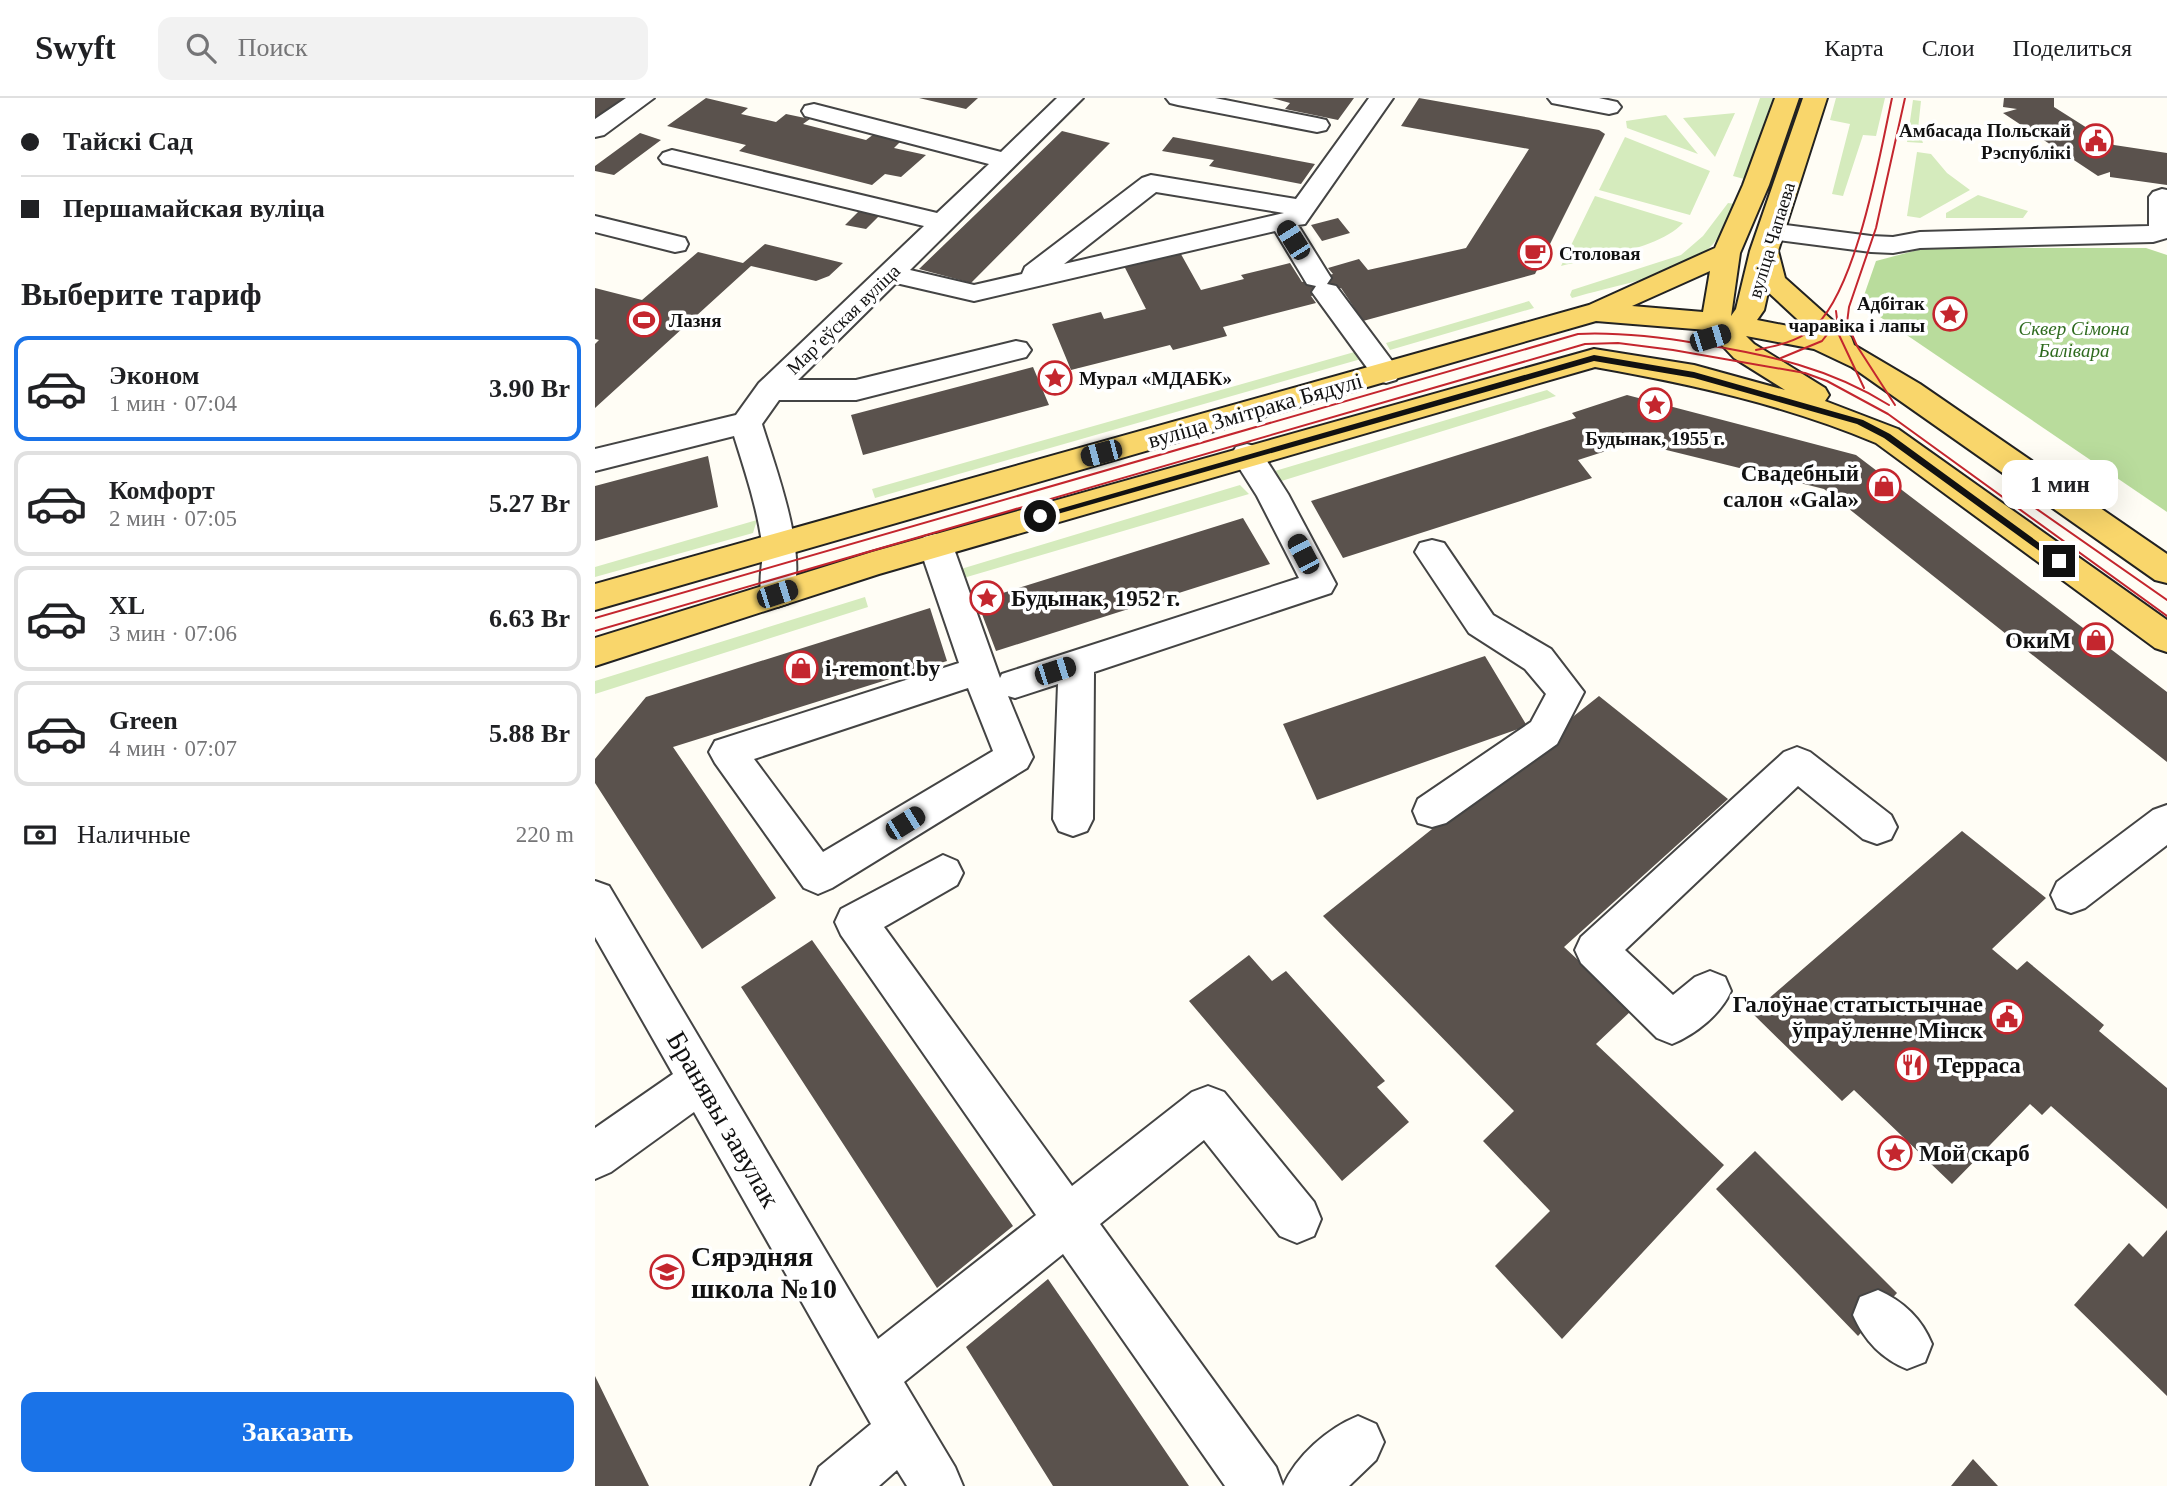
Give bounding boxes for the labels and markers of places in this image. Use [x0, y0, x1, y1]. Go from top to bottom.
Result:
place label: Амбасада Польскай Рэспублікі [1899, 120, 2071, 163]
public building icon: Амбасада Польскай Рэспублікі [2077, 122, 2115, 160]
cafe icon: Столовая [1516, 234, 1554, 272]
place label: Столовая [1559, 243, 1641, 264]
place label: Адбітак чаравіка і лапы [1789, 293, 1925, 336]
place icon: Адбітак чаравіка і лапы [1931, 295, 1969, 333]
sports icon: Лазня [625, 301, 663, 339]
place label: Лазня [669, 310, 722, 331]
place icon: Мурал «МДАБК» [1036, 359, 1074, 397]
place label: Мурал «МДАБК» [1079, 368, 1232, 389]
place icon: Будынак, 1955 г. [1636, 386, 1674, 424]
place label: Будынак, 1955 г. [1585, 428, 1725, 449]
place label: Свадебный салон «Gala» [1723, 461, 1859, 512]
shop icon: Свадебный салон «Gala» [1865, 467, 1903, 505]
place icon: Будынак, 1952 г. [968, 579, 1006, 617]
place label: Будынак, 1952 г. [1011, 586, 1180, 611]
shop icon: ОкиМ [2077, 621, 2115, 659]
place label: ОкиМ [2005, 628, 2071, 653]
shop icon: i-remont.by [782, 649, 820, 687]
place label: i-remont.by [825, 656, 941, 681]
place label: Галоўнае статыстычнае ўпраўленне Мінск [1733, 992, 1984, 1043]
public building icon: Галоўнае статыстычнае ўпраўленне Мінск [1988, 998, 2026, 1036]
restaurant icon: Терраса [1893, 1046, 1931, 1084]
place label: Терраса [1937, 1053, 2021, 1078]
place icon: Мой скарб [1876, 1134, 1914, 1172]
place label: Мой скарб [1919, 1141, 2030, 1166]
place label: Сярэдняя школа №10 [691, 1241, 837, 1304]
school or university icon: Сярэдняя школа №10 [648, 1253, 686, 1291]

